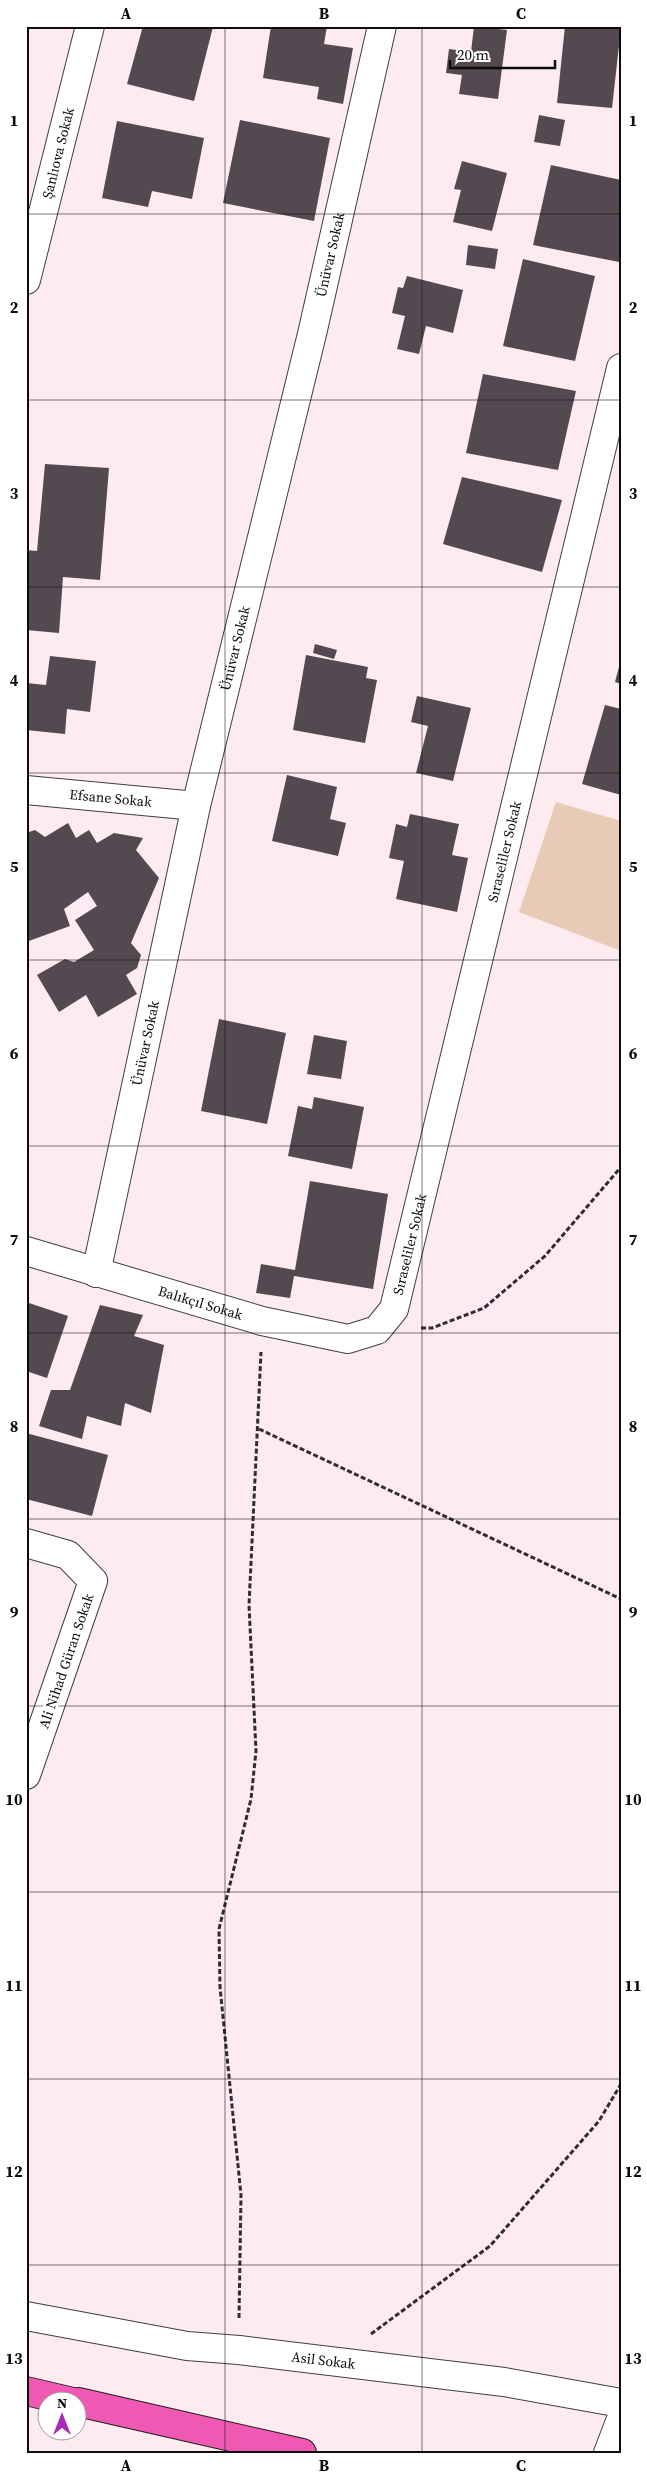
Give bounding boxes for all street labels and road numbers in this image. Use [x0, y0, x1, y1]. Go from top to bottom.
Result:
street label: Şanlıova Sokak [37, 105, 79, 201]
street label: Ünüvar Sokak [311, 210, 349, 299]
street label: Ünüvar Sokak [215, 604, 255, 693]
street label: Efsane Sokak [69, 784, 153, 812]
street label: Sıraseliler Sokak [483, 799, 526, 904]
street label: Ünüvar Sokak [126, 999, 164, 1088]
street label: Sıraseliler Sokak [388, 1191, 432, 1297]
street label: Balıkçıl Sokak [156, 1281, 246, 1325]
street label: Ali Nihad Güran Sokak [34, 1591, 99, 1731]
street label: Asil Sokak [290, 2346, 357, 2374]

